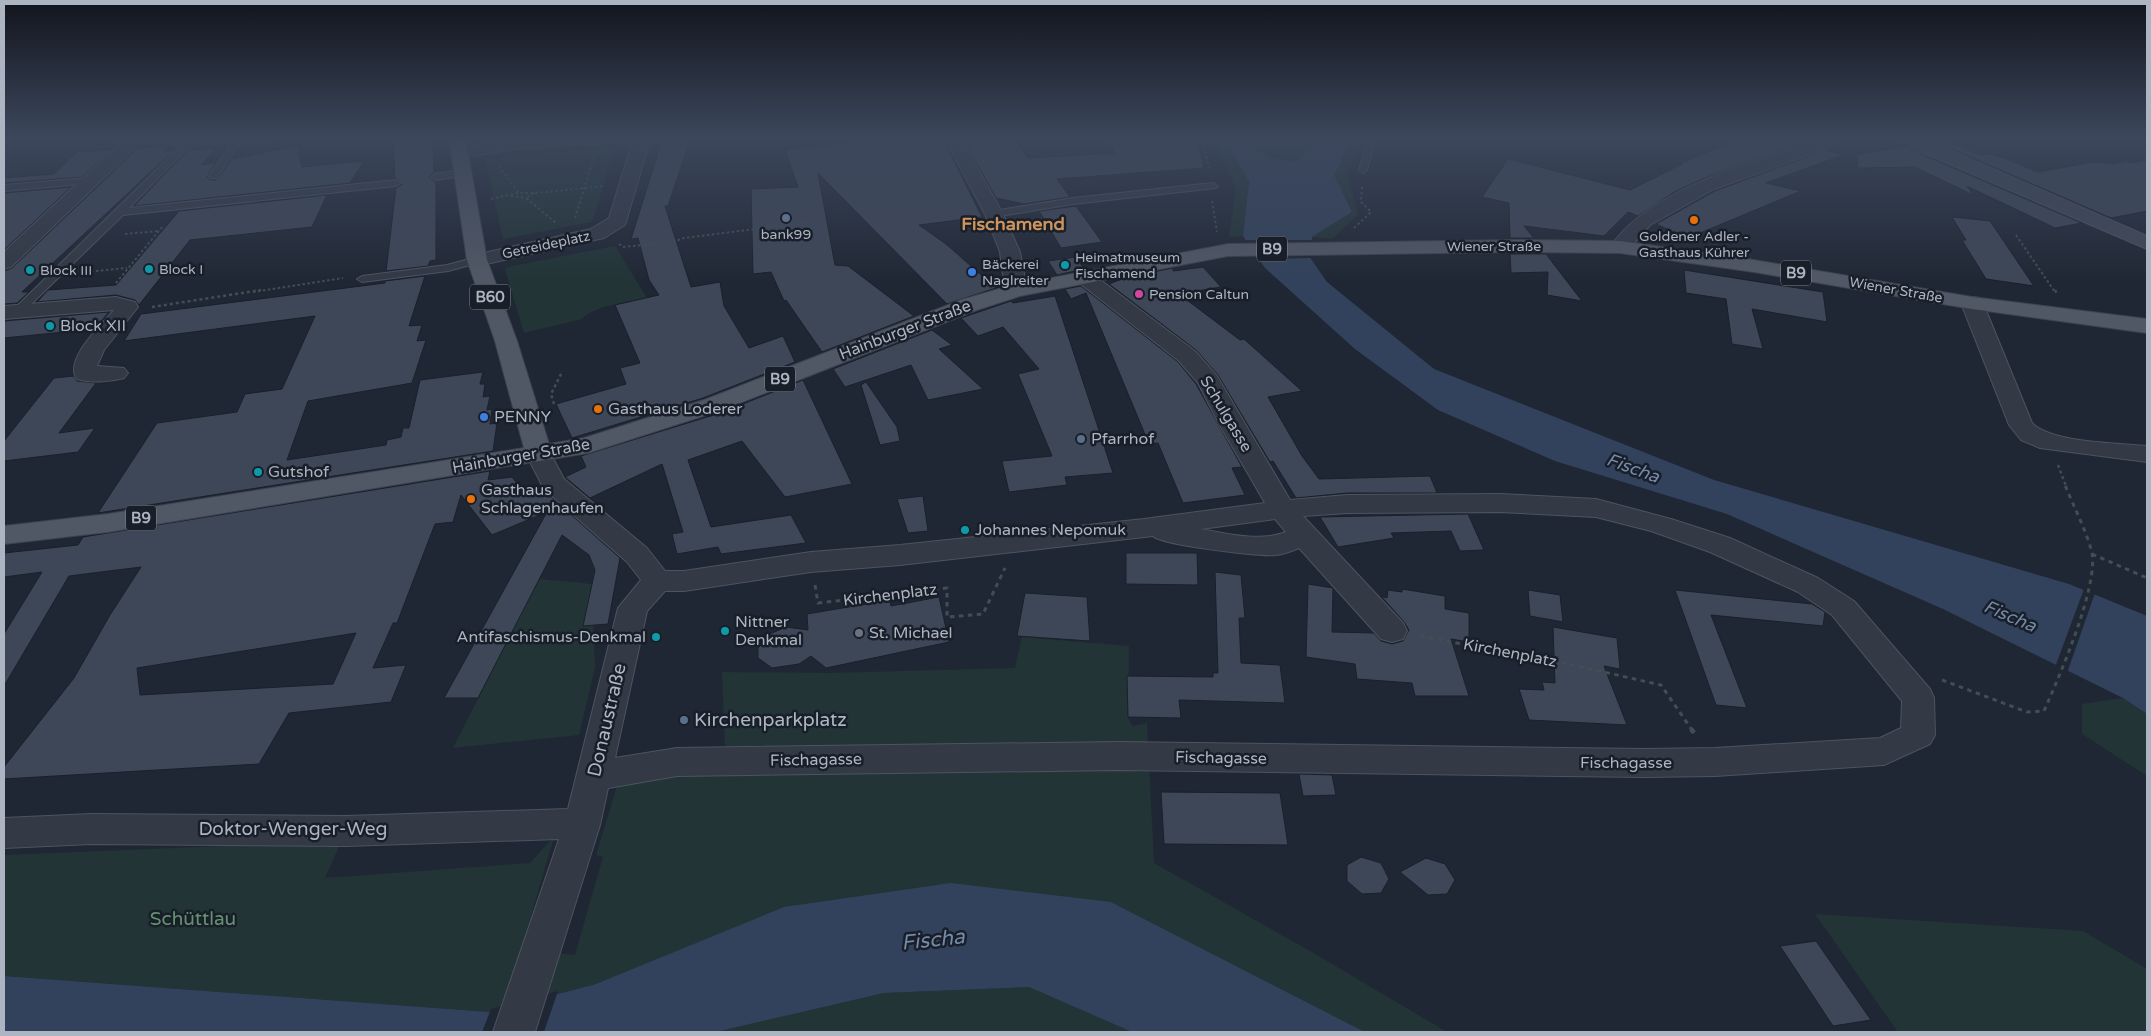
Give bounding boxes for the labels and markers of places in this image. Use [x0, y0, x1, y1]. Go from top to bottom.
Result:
marker: bank99 [780, 212, 792, 224]
marker: Goldener Adler - Gasthaus Kührer [1688, 214, 1700, 226]
place label: bank99 [761, 226, 811, 243]
place label: Goldener Adler - Gasthaus Kührer [1639, 228, 1750, 261]
place label: Heimatmuseum Fischamend [1075, 249, 1180, 282]
place label: Bäckerei Naglreiter [982, 256, 1049, 289]
marker: Heimatmuseum Fischamend [1059, 259, 1071, 271]
place label: Block I [159, 261, 203, 278]
place label: Block III [40, 262, 92, 279]
marker: Block I [143, 263, 155, 275]
marker: Block III [24, 264, 36, 276]
marker: Bäckerei Naglreiter [966, 266, 978, 278]
place label: Pension Caltun [1149, 286, 1249, 303]
marker: Pension Caltun [1133, 288, 1145, 300]
place label: Block XII [60, 316, 126, 336]
marker: Block XII [44, 320, 56, 332]
place label: Gasthaus Loderer [608, 399, 743, 419]
marker: Gasthaus Loderer [592, 403, 604, 415]
place label: PENNY [494, 407, 551, 427]
marker: PENNY [478, 411, 490, 423]
place label: Pfarrhof [1091, 429, 1155, 449]
marker: Pfarrhof [1075, 433, 1087, 445]
place label: Gutshof [268, 462, 330, 482]
marker: Gutshof [252, 466, 264, 478]
place label: Gasthaus Schlagenhaufen [481, 480, 604, 518]
marker: Gasthaus Schlagenhaufen [465, 493, 477, 505]
place label: Johannes Nepomuk [975, 520, 1126, 540]
marker: Johannes Nepomuk [959, 524, 971, 536]
place label: Nittner Denkmal [735, 612, 802, 650]
place label: St. Michael [869, 623, 953, 643]
marker: Nittner Denkmal [719, 625, 731, 637]
place label: Antifaschismus-Denkmal [457, 627, 646, 647]
marker: St. Michael [853, 627, 865, 639]
marker: Antifaschismus-Denkmal [650, 631, 662, 643]
place label: Kirchenparkplatz [694, 709, 847, 731]
marker: Kirchenparkplatz [678, 714, 690, 726]

